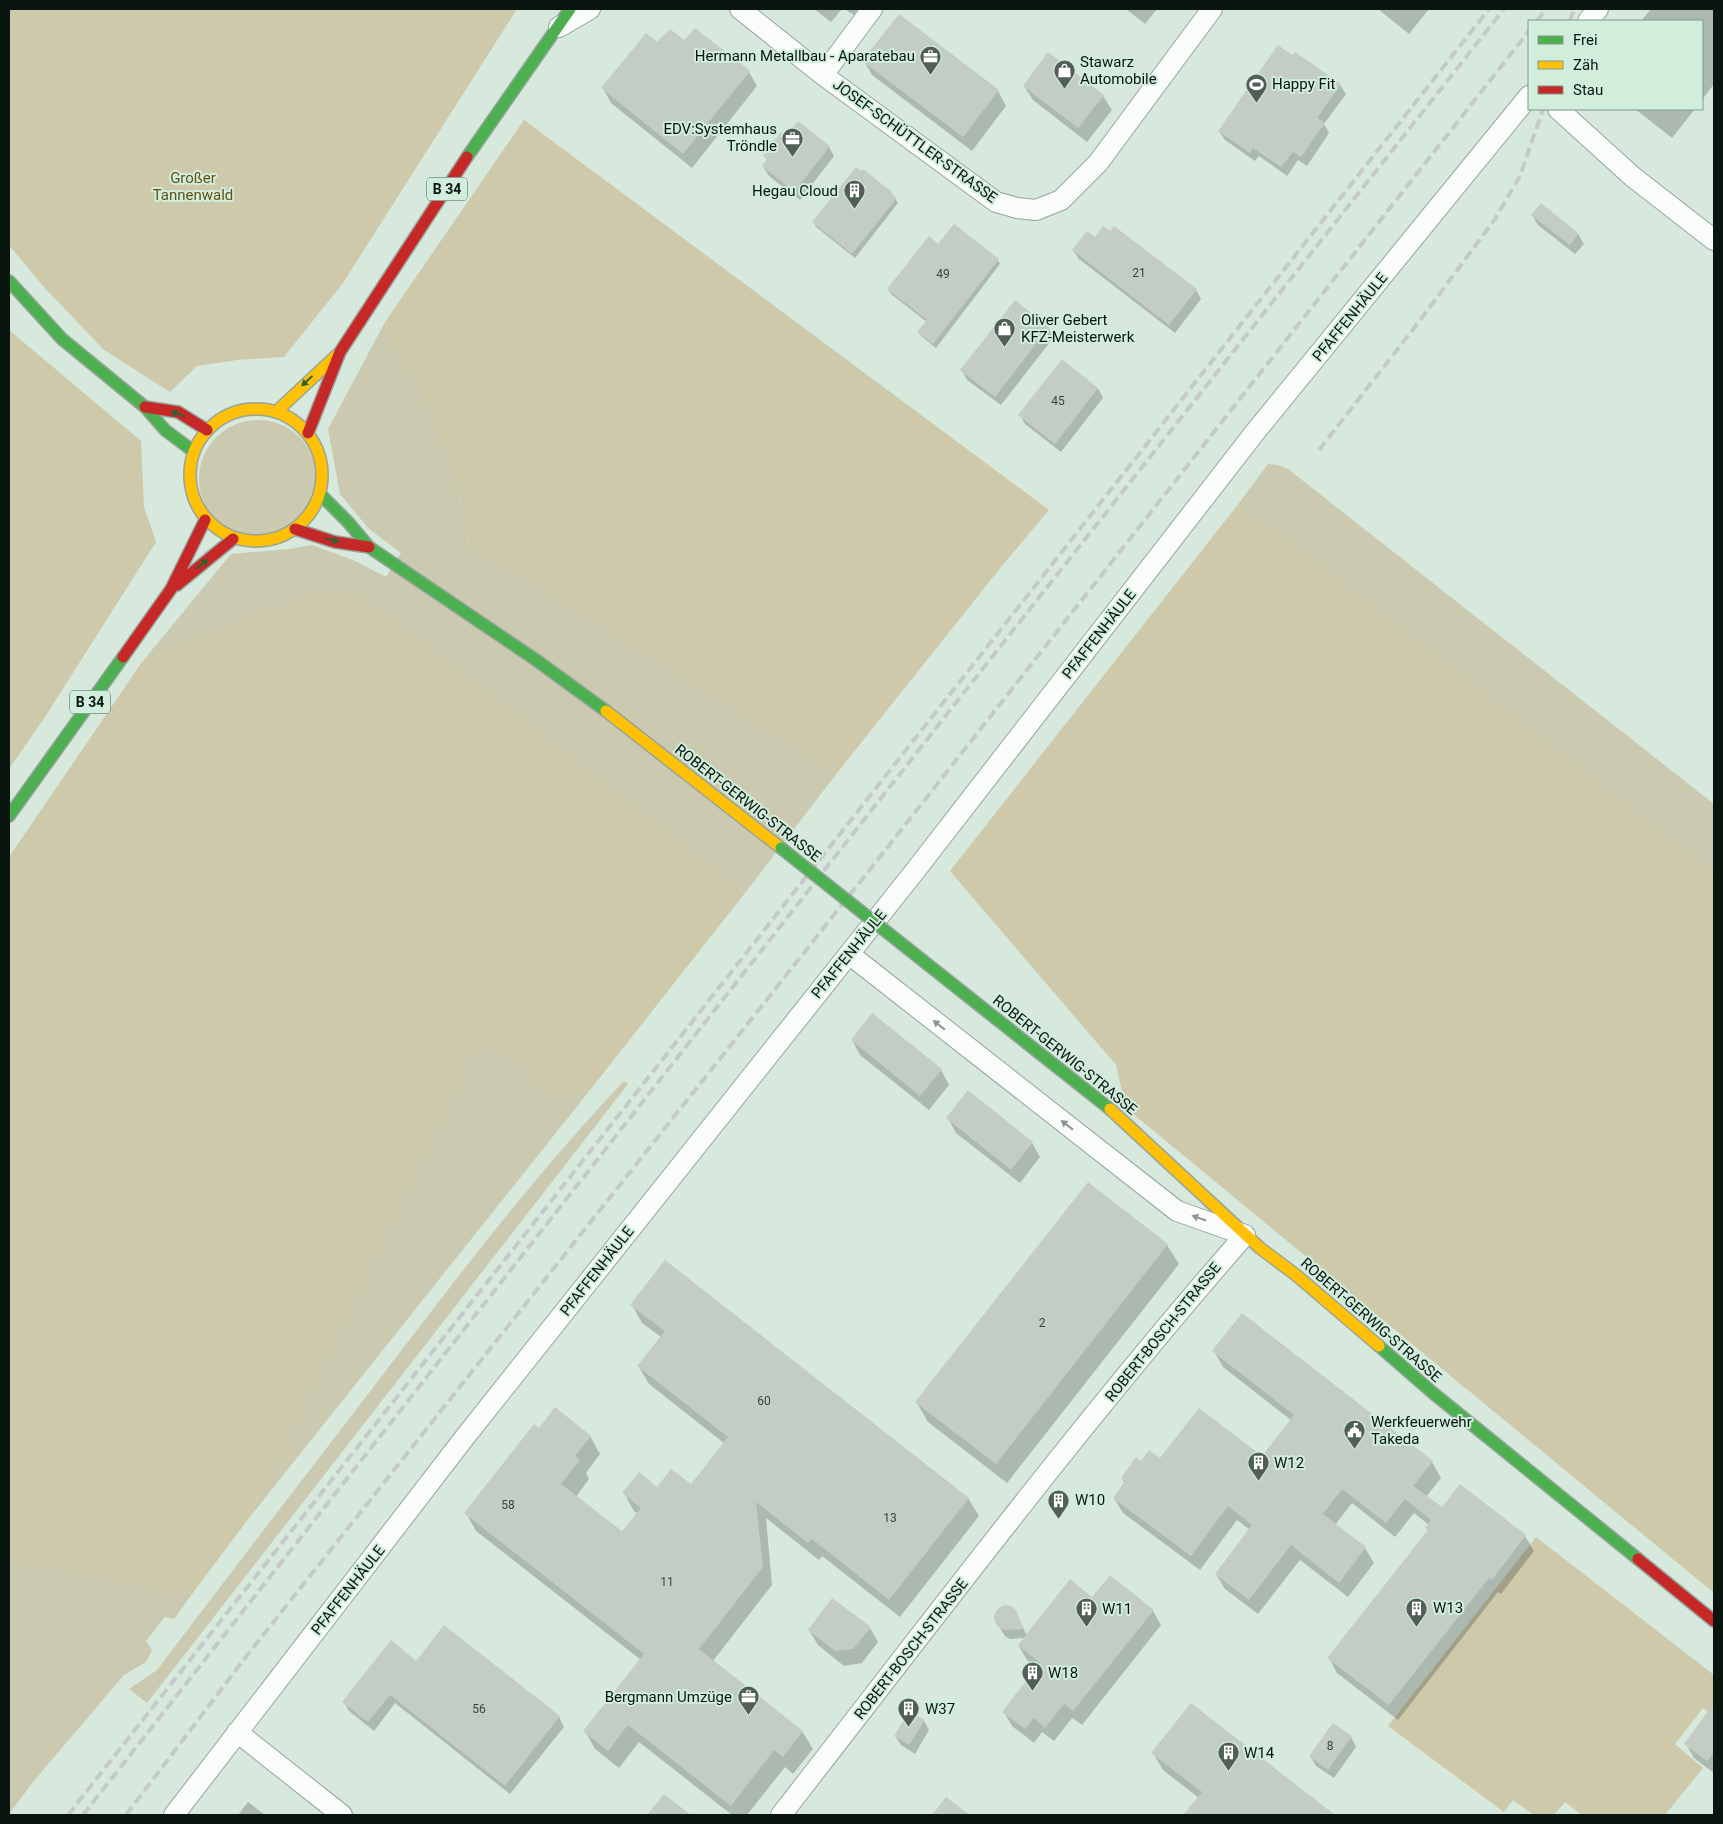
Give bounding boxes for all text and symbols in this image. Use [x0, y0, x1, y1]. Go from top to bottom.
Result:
legend [1528, 20, 1703, 110]
text: Frei [1573, 31, 1598, 49]
office icon: Hermann Metallbau - Aparatebau [919, 44, 943, 75]
place label: Hermann Metallbau - Aparatebau [695, 47, 915, 65]
place label: Stawarz Automobile [1080, 53, 1157, 88]
text: Zäh [1573, 56, 1598, 74]
shop icon: Stawarz Automobile [1052, 59, 1076, 90]
sports icon: Happy Fit [1244, 72, 1268, 103]
street label: JOSEF-SCHÜTTLER-STRASSE [829, 75, 1001, 207]
place label: Happy Fit [1272, 75, 1335, 93]
text: Stau [1573, 81, 1603, 99]
place label: EDV:Systemhaus Tröndle [663, 120, 777, 155]
office icon: EDV:Systemhaus Tröndle [781, 126, 805, 157]
park label: Großer Tannenwald [153, 169, 233, 204]
road number: B 34 [427, 178, 467, 200]
building icon: Hegau Cloud [842, 179, 866, 210]
place label: Hegau Cloud [752, 182, 838, 200]
house number: 21 [1132, 266, 1146, 280]
house number: 49 [936, 267, 950, 281]
street label: PFAFFENHÄULE [1309, 269, 1392, 365]
place label: Oliver Gebert KFZ-Meisterwerk [1021, 311, 1135, 346]
shop icon: Oliver Gebert KFZ-Meisterwerk [993, 317, 1017, 348]
one-way arrow [302, 375, 314, 387]
house number: 45 [1051, 394, 1065, 408]
one-way arrow [170, 410, 185, 418]
one-way arrow [324, 536, 339, 544]
one-way arrow [196, 558, 209, 569]
street label: PFAFFENHÄULE [1058, 585, 1140, 682]
road number: B 34 [70, 690, 110, 714]
street label: ROBERT-GERWIG-STRASSE [671, 740, 825, 866]
street label: PFAFFENHÄULE [808, 906, 891, 1002]
street label: ROBERT-GERWIG-STRASSE [989, 991, 1141, 1119]
one-way arrow [933, 1019, 946, 1030]
one-way arrow [1061, 1119, 1074, 1130]
one-way arrow [1191, 1214, 1206, 1222]
street label: PFAFFENHÄULE [556, 1222, 638, 1319]
street label: ROBERT-GERWIG-STRASSE [1297, 1254, 1445, 1386]
street label: ROBERT-BOSCH-STRASSE [1101, 1258, 1225, 1405]
house number: 2 [1039, 1316, 1046, 1330]
house number: 60 [757, 1394, 771, 1408]
place label: Werkfeuerwehr Takeda [1371, 1413, 1472, 1448]
public building icon: Werkfeuerwehr Takeda [1343, 1419, 1367, 1450]
building icon: W12 [1246, 1451, 1270, 1482]
place label: W12 [1274, 1454, 1304, 1472]
building icon: W10 [1047, 1488, 1071, 1519]
place label: W10 [1075, 1491, 1105, 1509]
house number: 58 [501, 1498, 515, 1512]
house number: 13 [883, 1511, 897, 1525]
street label: PFAFFENHÄULE [307, 1541, 389, 1638]
house number: 11 [660, 1575, 674, 1589]
street label: ROBERT-BOSCH-STRASSE [850, 1575, 972, 1723]
building icon: W13 [1405, 1596, 1429, 1627]
building icon: W11 [1074, 1597, 1098, 1628]
place label: W13 [1433, 1599, 1463, 1617]
place label: W11 [1102, 1600, 1132, 1618]
building icon: W18 [1020, 1661, 1044, 1692]
place label: W18 [1048, 1664, 1078, 1682]
office icon: Bergmann Umzüge [736, 1685, 760, 1716]
place label: Bergmann Umzüge [605, 1688, 732, 1706]
building icon: W37 [897, 1697, 921, 1728]
place label: W37 [925, 1700, 955, 1718]
house number: 56 [472, 1702, 486, 1716]
house number: 8 [1327, 1739, 1334, 1753]
building icon: W14 [1216, 1741, 1240, 1772]
place label: W14 [1244, 1744, 1275, 1762]

